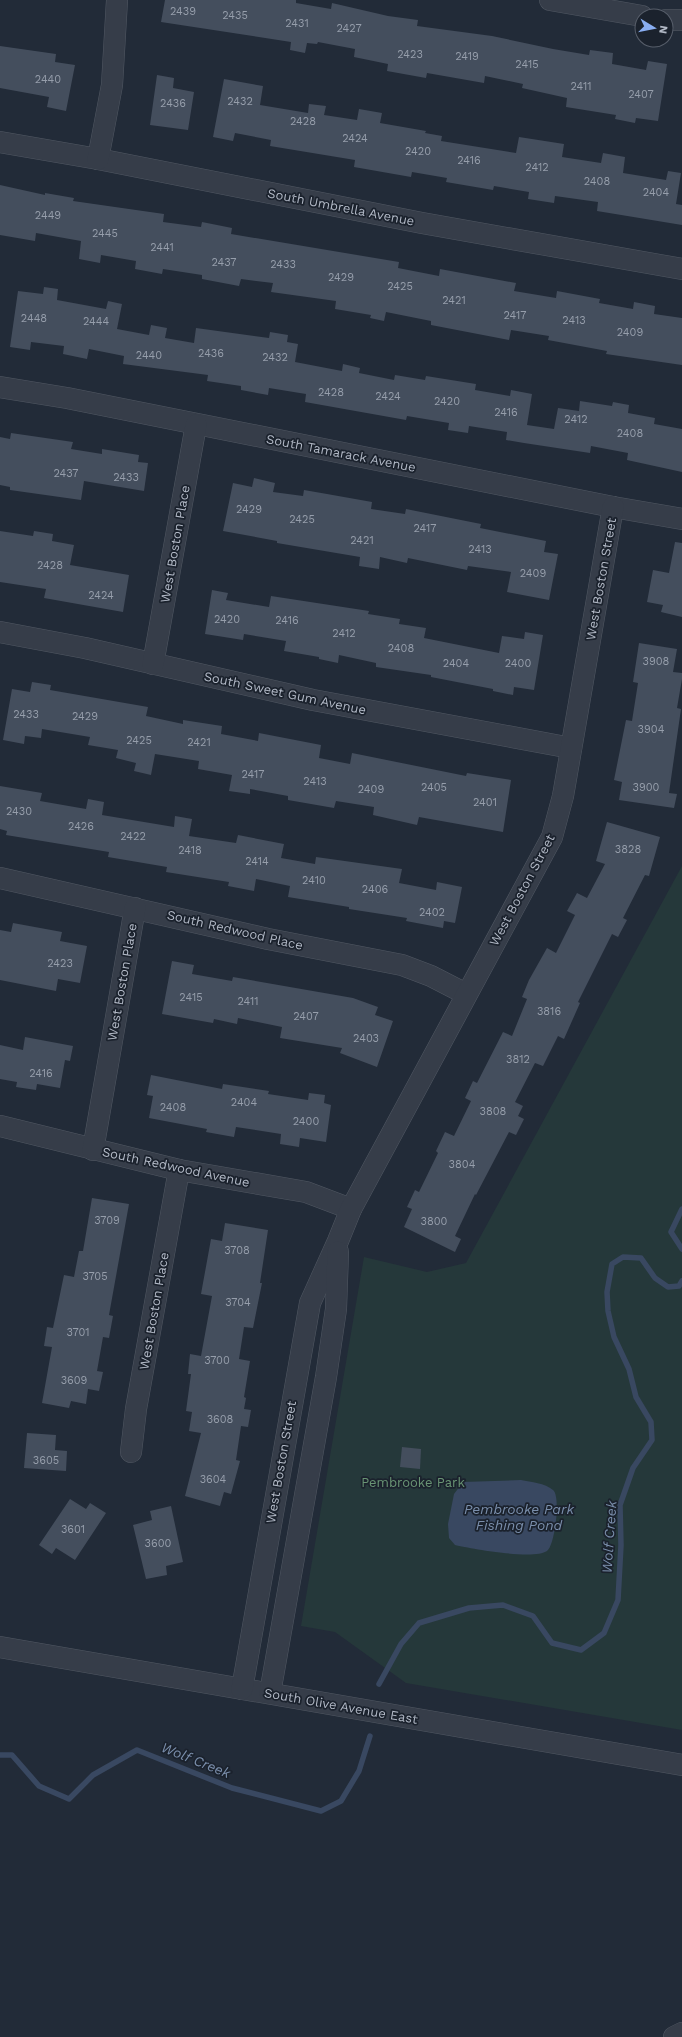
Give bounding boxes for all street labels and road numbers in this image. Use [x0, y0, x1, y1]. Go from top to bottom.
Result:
street label: South Umbrella Avenue [266, 185, 416, 229]
street label: South Tamarack Avenue [265, 431, 417, 475]
street label: West Boston Place [157, 484, 193, 604]
street label: West Boston Street [583, 516, 619, 641]
street label: South Sweet Gum Avenue [203, 668, 367, 718]
street label: West Boston Street [486, 831, 558, 948]
street label: South Redwood Place [166, 907, 304, 953]
street label: West Boston Place [104, 922, 140, 1042]
street label: South Redwood Avenue [101, 1144, 251, 1190]
street label: West Boston Place [136, 1251, 172, 1371]
street label: West Boston Street [263, 1399, 299, 1524]
street label: South Olive Avenue East [263, 1685, 420, 1727]

